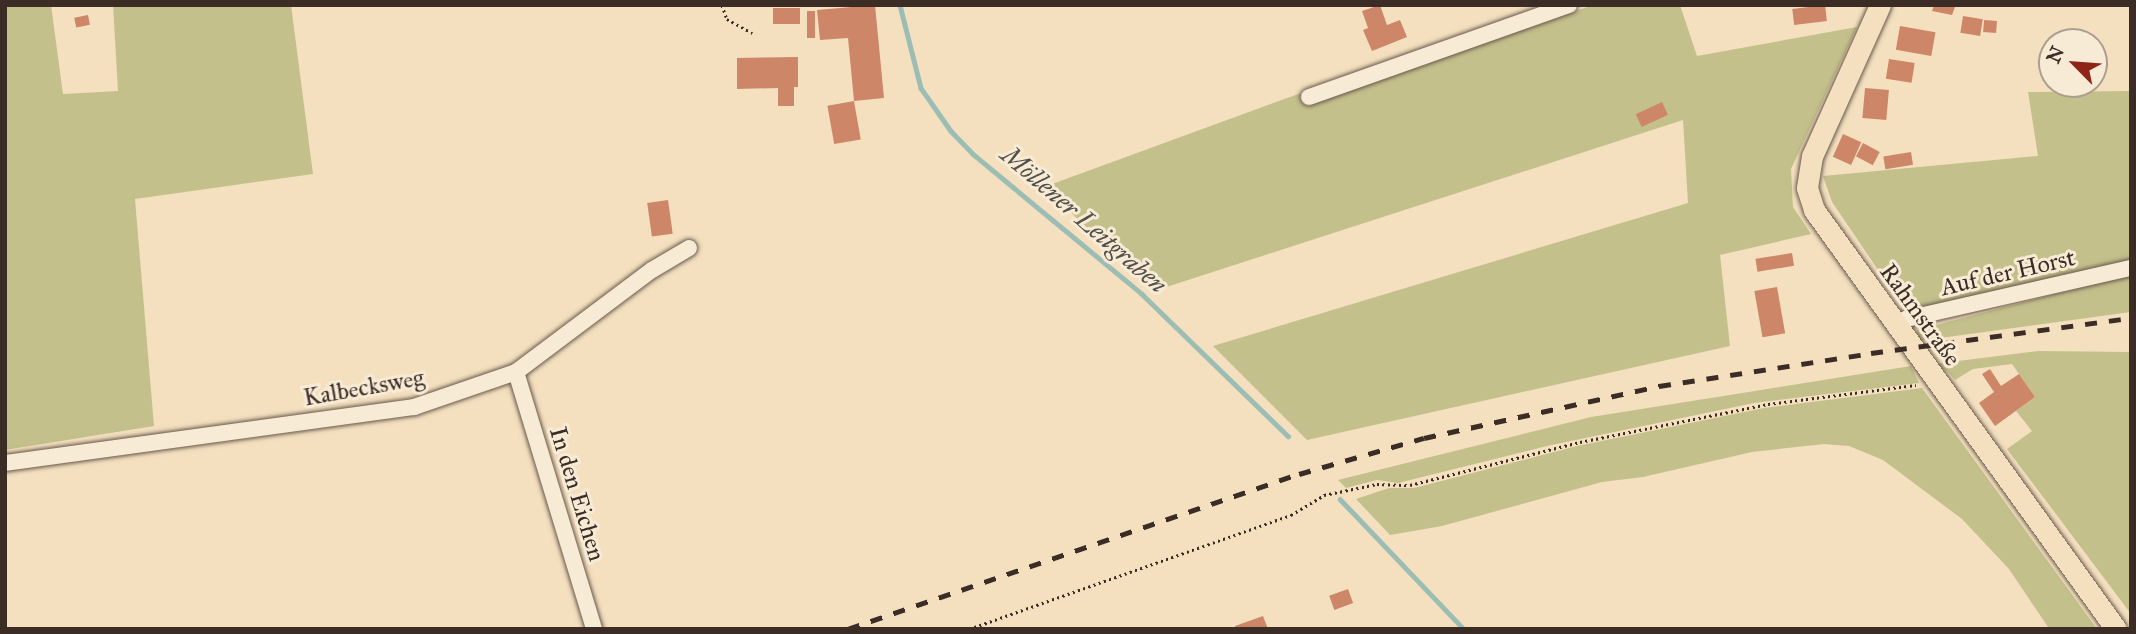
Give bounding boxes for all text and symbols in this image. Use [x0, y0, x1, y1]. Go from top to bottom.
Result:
north arrow [2038, 28, 2108, 98]
text: N [2041, 43, 2069, 67]
water label: Möllener Leitgraben [995, 140, 1173, 300]
street label: Auf der Horst [1938, 244, 2078, 302]
street label: Rahmstraße [1873, 258, 1967, 372]
street label: Kalbecksweg [301, 363, 427, 413]
street label: In den Eichen [543, 423, 611, 565]

